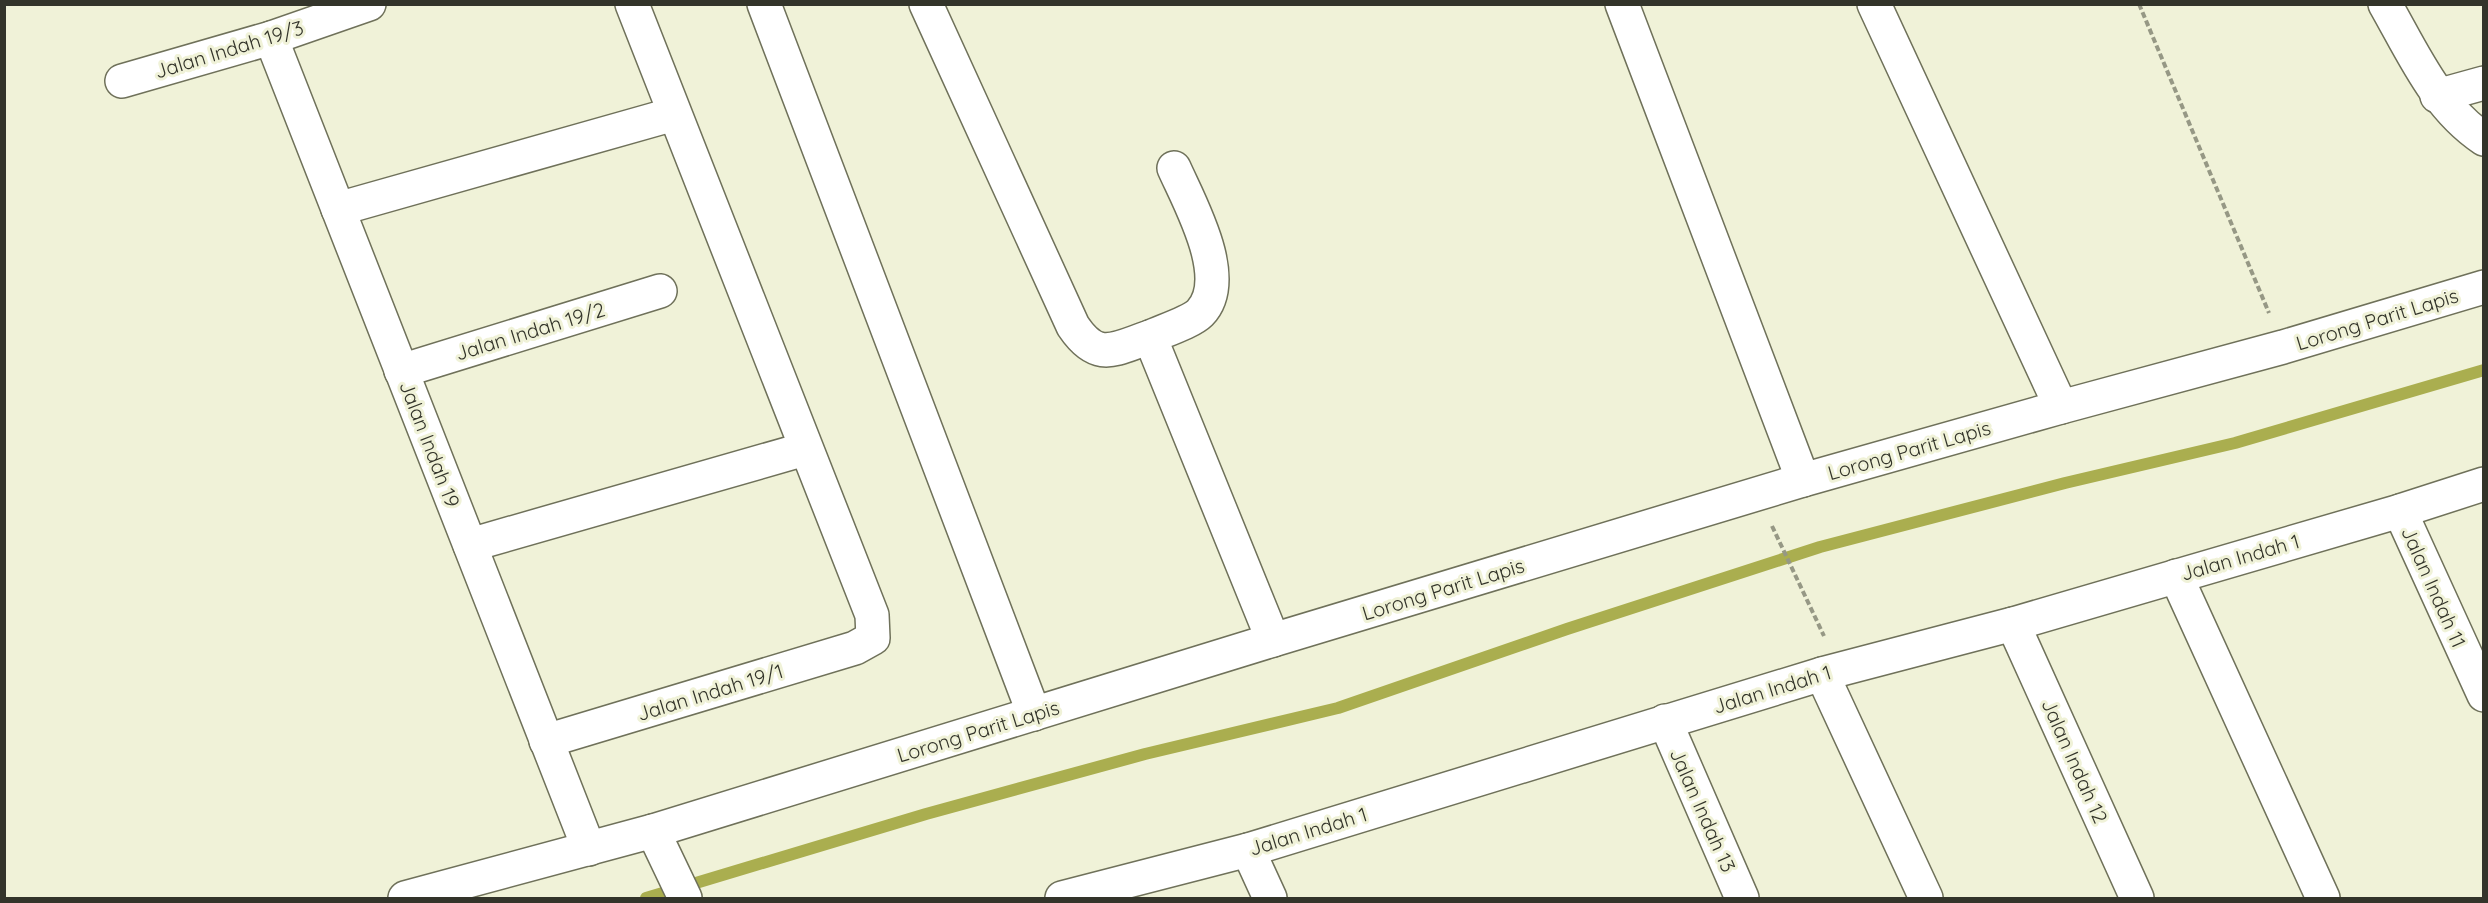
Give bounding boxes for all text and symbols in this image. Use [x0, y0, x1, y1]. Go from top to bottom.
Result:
street label: Jalan Indah 19/3 [152, 14, 306, 84]
street label: Lorong Parit Lapis [2293, 282, 2461, 356]
street label: Jalan Indah 19/2 [452, 296, 608, 366]
street label: Jalan Indah 19 [394, 377, 466, 511]
street label: Lorong Parit Lapis [1825, 415, 1993, 485]
street label: Jalan Indah 11 [2396, 523, 2472, 651]
street label: Jalan Indah 1 [2178, 528, 2302, 586]
street label: Lorong Parit Lapis [1359, 552, 1527, 626]
street label: Jalan Indah 19/1 [634, 658, 786, 726]
street label: Jalan Indah 1 [1710, 659, 1834, 719]
street label: Lorong Parit Lapis [894, 694, 1062, 768]
street label: Jalan Indah 12 [2036, 695, 2114, 827]
street label: Jalan Indah 13 [1665, 744, 1741, 876]
street label: Jalan Indah 1 [1246, 801, 1370, 861]

